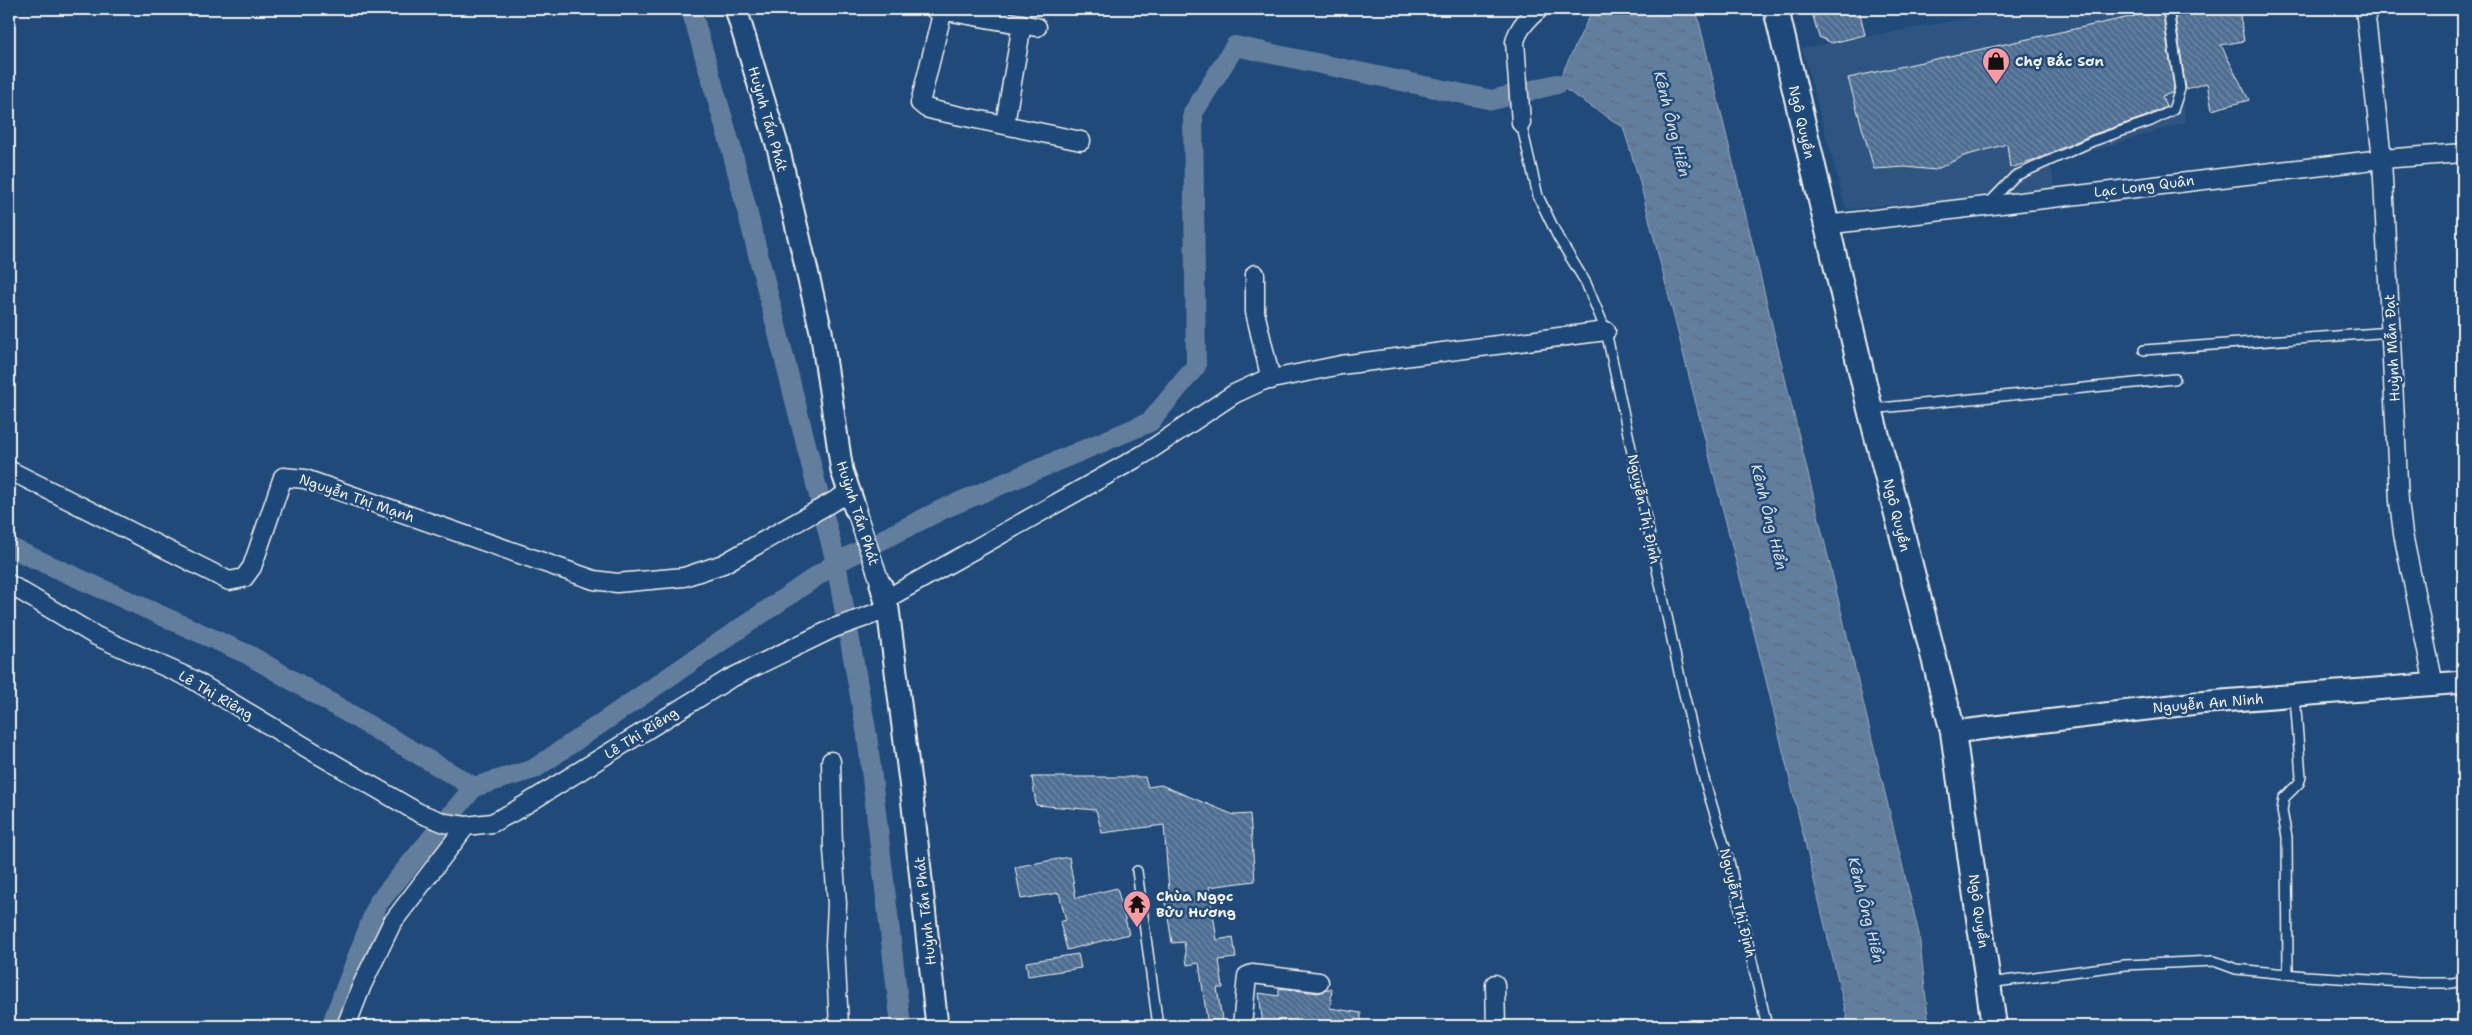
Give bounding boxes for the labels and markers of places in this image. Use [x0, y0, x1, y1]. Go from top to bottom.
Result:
shop icon: Chợ Bắc Sơn [1981, 46, 2011, 85]
place label: Chợ Bắc Sơn [2015, 52, 2104, 70]
place label: Chùa Ngọc Bửu Hương [1156, 887, 1236, 921]
temple icon: Chùa Ngọc Bửu Hương [1122, 889, 1152, 928]

